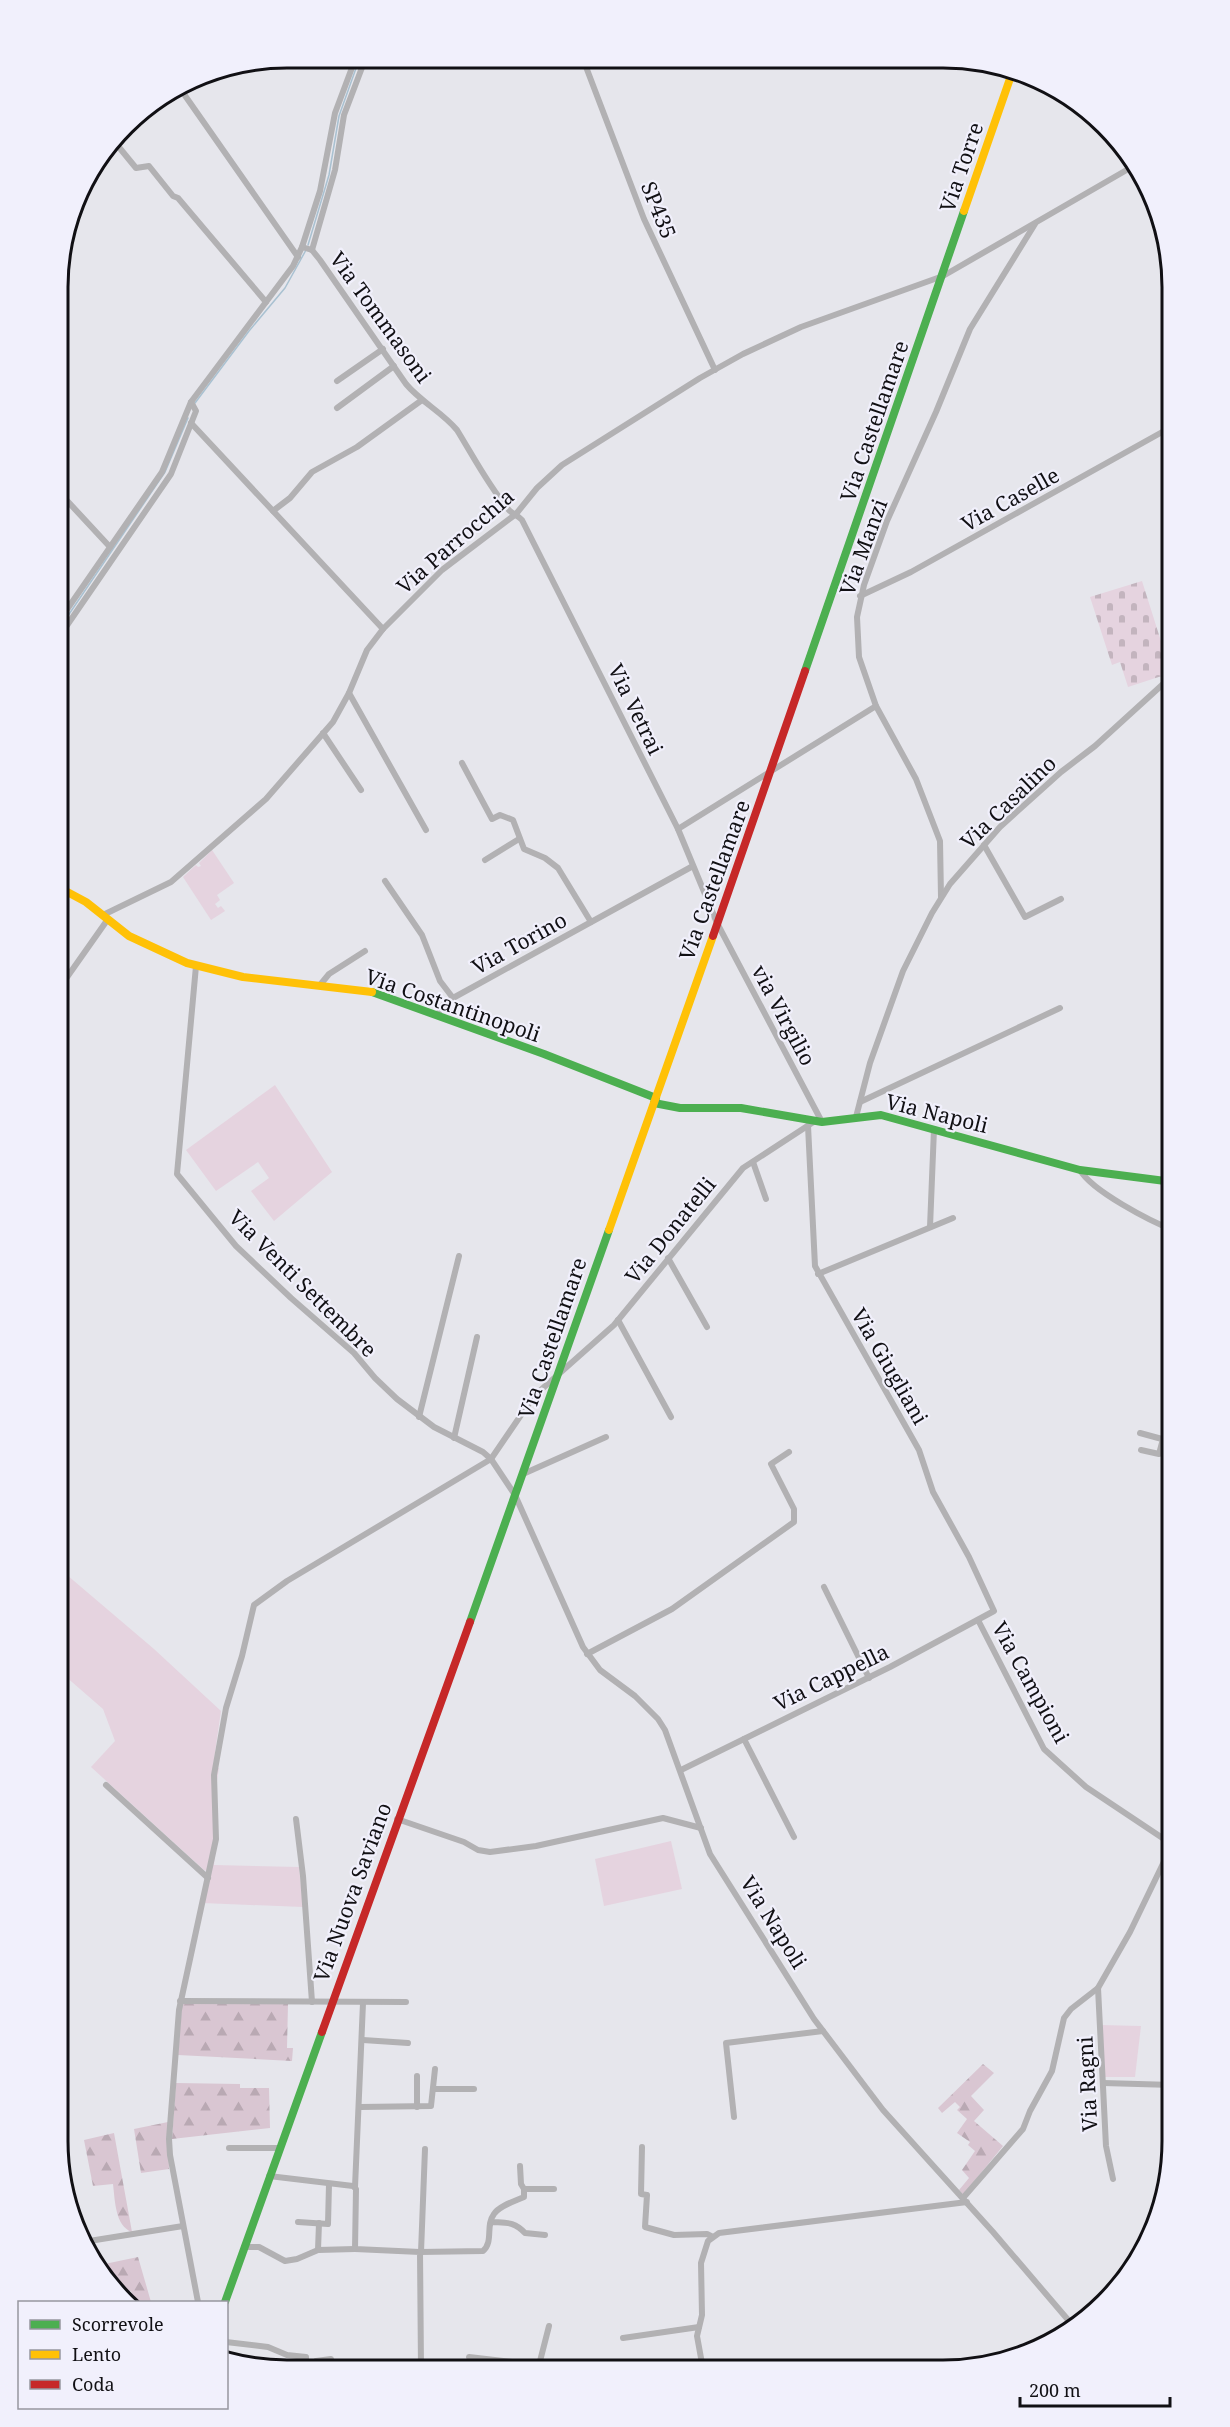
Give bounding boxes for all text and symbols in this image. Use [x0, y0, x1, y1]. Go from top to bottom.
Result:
street label: Via Torre [933, 118, 989, 216]
street label: SP435 [635, 177, 683, 243]
street label: Via Tommasoni [324, 246, 438, 388]
street label: Via Castellamare [833, 337, 915, 505]
street label: Via Caselle [956, 461, 1064, 537]
street label: Via Parrocchia [390, 482, 520, 600]
street label: Via Manzi [833, 495, 893, 599]
street label: Via Vetrai [602, 659, 670, 759]
street label: Via Casalino [954, 749, 1062, 855]
street label: Via Castellamare [672, 796, 756, 964]
street label: Via Torino [467, 905, 571, 981]
street label: via Virgilio [746, 960, 822, 1070]
street label: Via Costantinopoli [362, 962, 545, 1048]
street label: Via Napoli [883, 1087, 991, 1139]
street label: Via Donatelli [618, 1171, 722, 1289]
street label: Via Venti Settembre [223, 1203, 383, 1363]
street label: Via Castellamare [511, 1254, 593, 1422]
street label: Via Giugliani [845, 1303, 935, 1429]
street label: Via Campioni [986, 1616, 1076, 1748]
street label: Via Cappella [769, 1637, 893, 1717]
street label: Via Nuova Saviano [307, 1799, 397, 1985]
street label: Via Napoli [735, 1870, 814, 1974]
street label: Via Ragni [1071, 2035, 1103, 2132]
legend [18, 2301, 228, 2409]
text: Scorrevole [72, 2312, 164, 2336]
text: Lento [72, 2342, 121, 2366]
scale bar [1020, 2370, 1170, 2408]
text: Coda [72, 2372, 115, 2396]
text: 200 m [1029, 2378, 1081, 2402]

